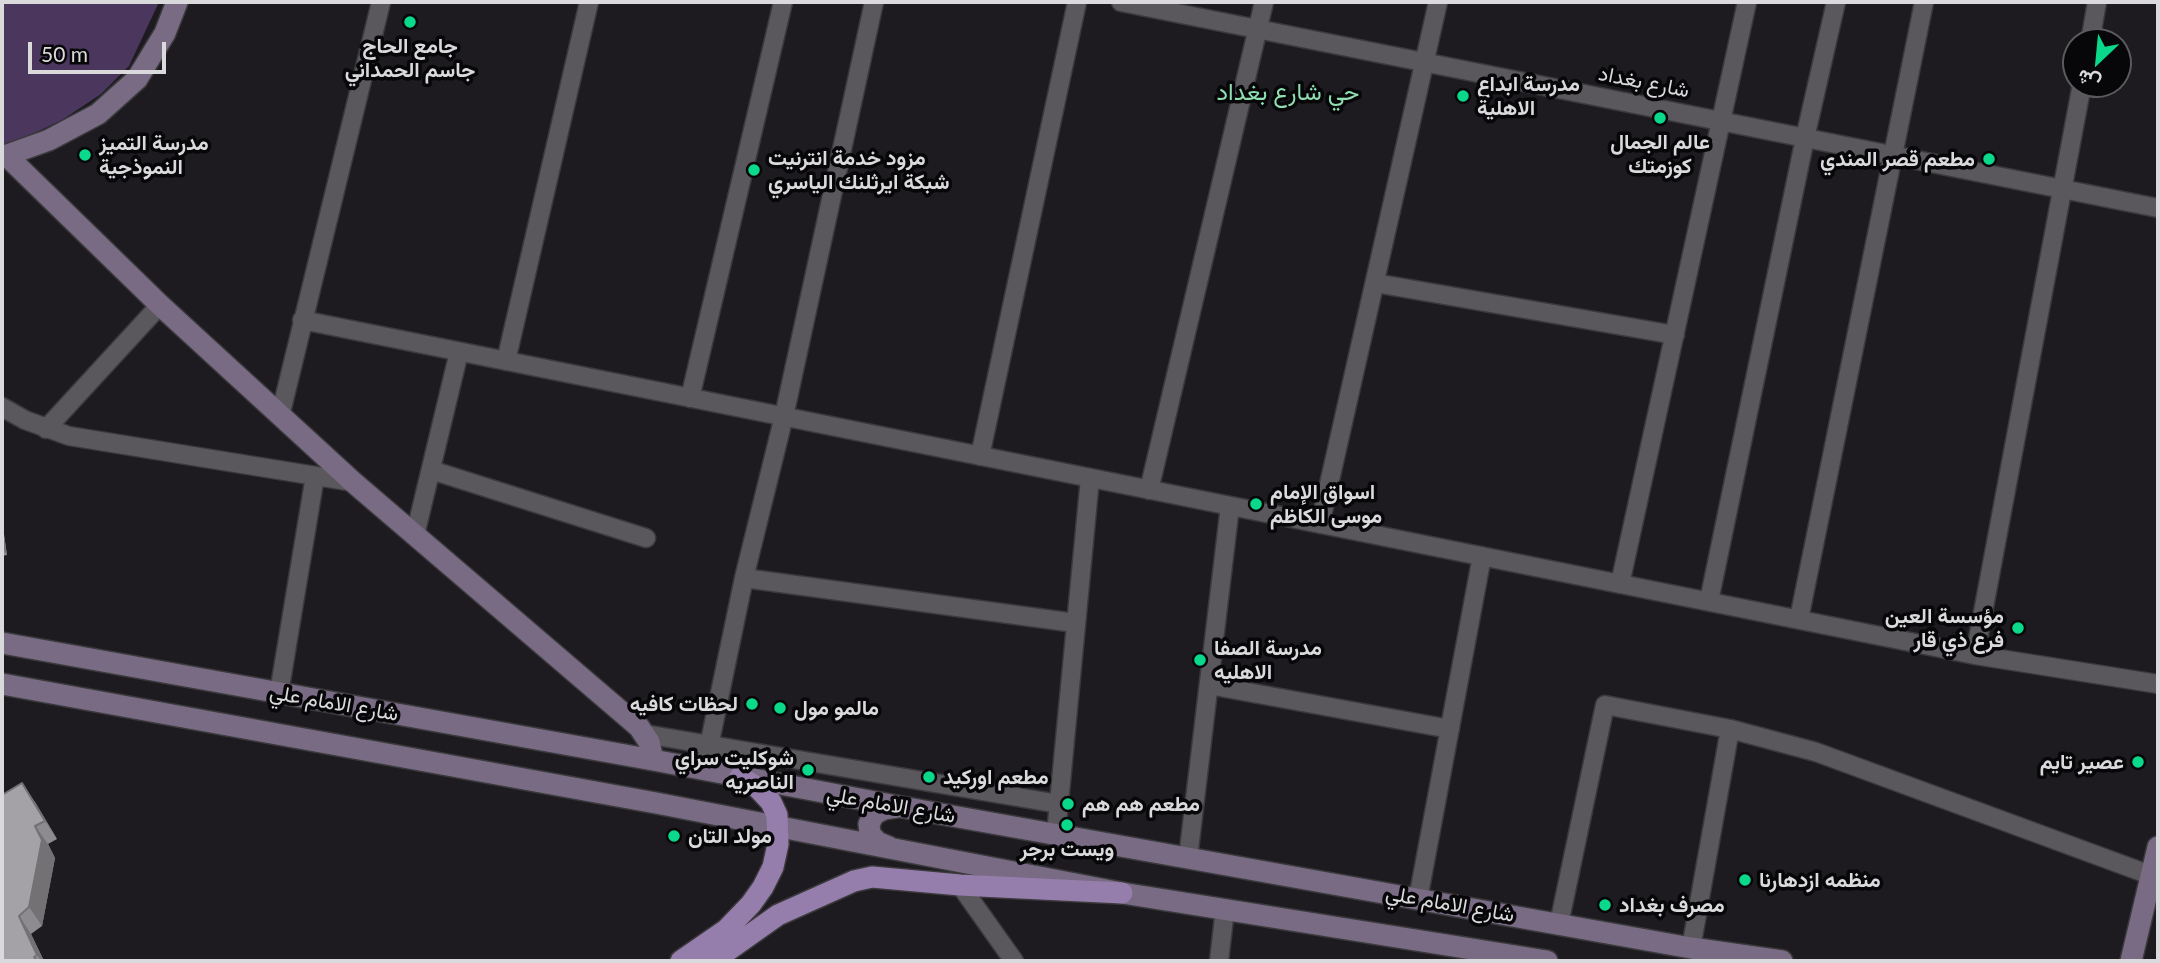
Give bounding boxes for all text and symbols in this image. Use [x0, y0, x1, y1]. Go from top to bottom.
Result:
marker: جامع الحاج جاسم الحمداني [402, 14, 418, 30]
scale bar [32, 28, 170, 72]
north arrow [2062, 28, 2132, 98]
place label: جامع الحاج جاسم الحمداني [345, 33, 475, 83]
text: 50 m [41, 41, 88, 66]
street label: شارع بغداد [1596, 61, 1692, 103]
text: ش [2073, 65, 2104, 96]
place label: مدرسة ابداع الاهلية [1477, 71, 1580, 121]
district label: حي شارع بغداد [1217, 78, 1359, 106]
marker: مدرسة ابداع الاهلية [1455, 88, 1471, 104]
marker: عالم الجمال كوزمتك [1652, 110, 1668, 126]
place label: عالم الجمال كوزمتك [1610, 129, 1710, 179]
place label: مدرسة التميز النموذجية [99, 130, 209, 180]
place label: مزود خدمة انترنيت شبكة ايرثلنك الياسري [768, 145, 950, 195]
place label: مطعم قصر المندي [1820, 146, 1975, 172]
marker: مدرسة التميز النموذجية [77, 147, 93, 163]
marker: مطعم قصر المندي [1981, 151, 1997, 167]
marker: مزود خدمة انترنيت شبكة ايرثلنك الياسري [746, 162, 762, 178]
place label: اسواق الإمام موسى الكاظم [1270, 479, 1382, 529]
marker: اسواق الإمام موسى الكاظم [1248, 496, 1264, 512]
place label: مؤسسة العين فرع ذي قار [1885, 603, 2004, 653]
marker: مؤسسة العين فرع ذي قار [2010, 620, 2026, 636]
place label: مدرسة الصفا الاهليه [1214, 635, 1322, 685]
marker: مدرسة الصفا الاهليه [1192, 652, 1208, 668]
street label: شارع الامام علي [268, 679, 400, 727]
place label: لحظات كافيه [630, 691, 738, 717]
place label: مالمو مول [794, 695, 879, 721]
marker: لحظات كافيه [744, 696, 760, 712]
marker: مالمو مول [772, 700, 788, 716]
place label: شوكليت سراي الناصريه [675, 745, 794, 795]
place label: عصير تايم [2040, 749, 2124, 775]
marker: عصير تايم [2130, 754, 2146, 770]
marker: شوكليت سراي الناصريه [800, 762, 816, 778]
place label: مطعم اوركيد [943, 764, 1049, 790]
marker: مطعم اوركيد [921, 769, 937, 785]
street label: شارع الامام علي [825, 781, 957, 829]
place label: مطعم هم هم [1082, 791, 1200, 817]
marker: مطعم هم هم [1060, 796, 1076, 812]
marker: ويست برجر [1059, 817, 1075, 833]
place label: مولد التان [688, 823, 772, 849]
marker: مولد التان [666, 828, 682, 844]
place label: ويست برجر [1020, 836, 1114, 862]
place label: منظمه ازدهارنا [1759, 867, 1881, 893]
marker: منظمه ازدهارنا [1737, 872, 1753, 888]
street label: شارع الامام علي [1384, 880, 1516, 928]
place label: مصرف بغداد [1619, 892, 1725, 918]
marker: مصرف بغداد [1597, 897, 1613, 913]

